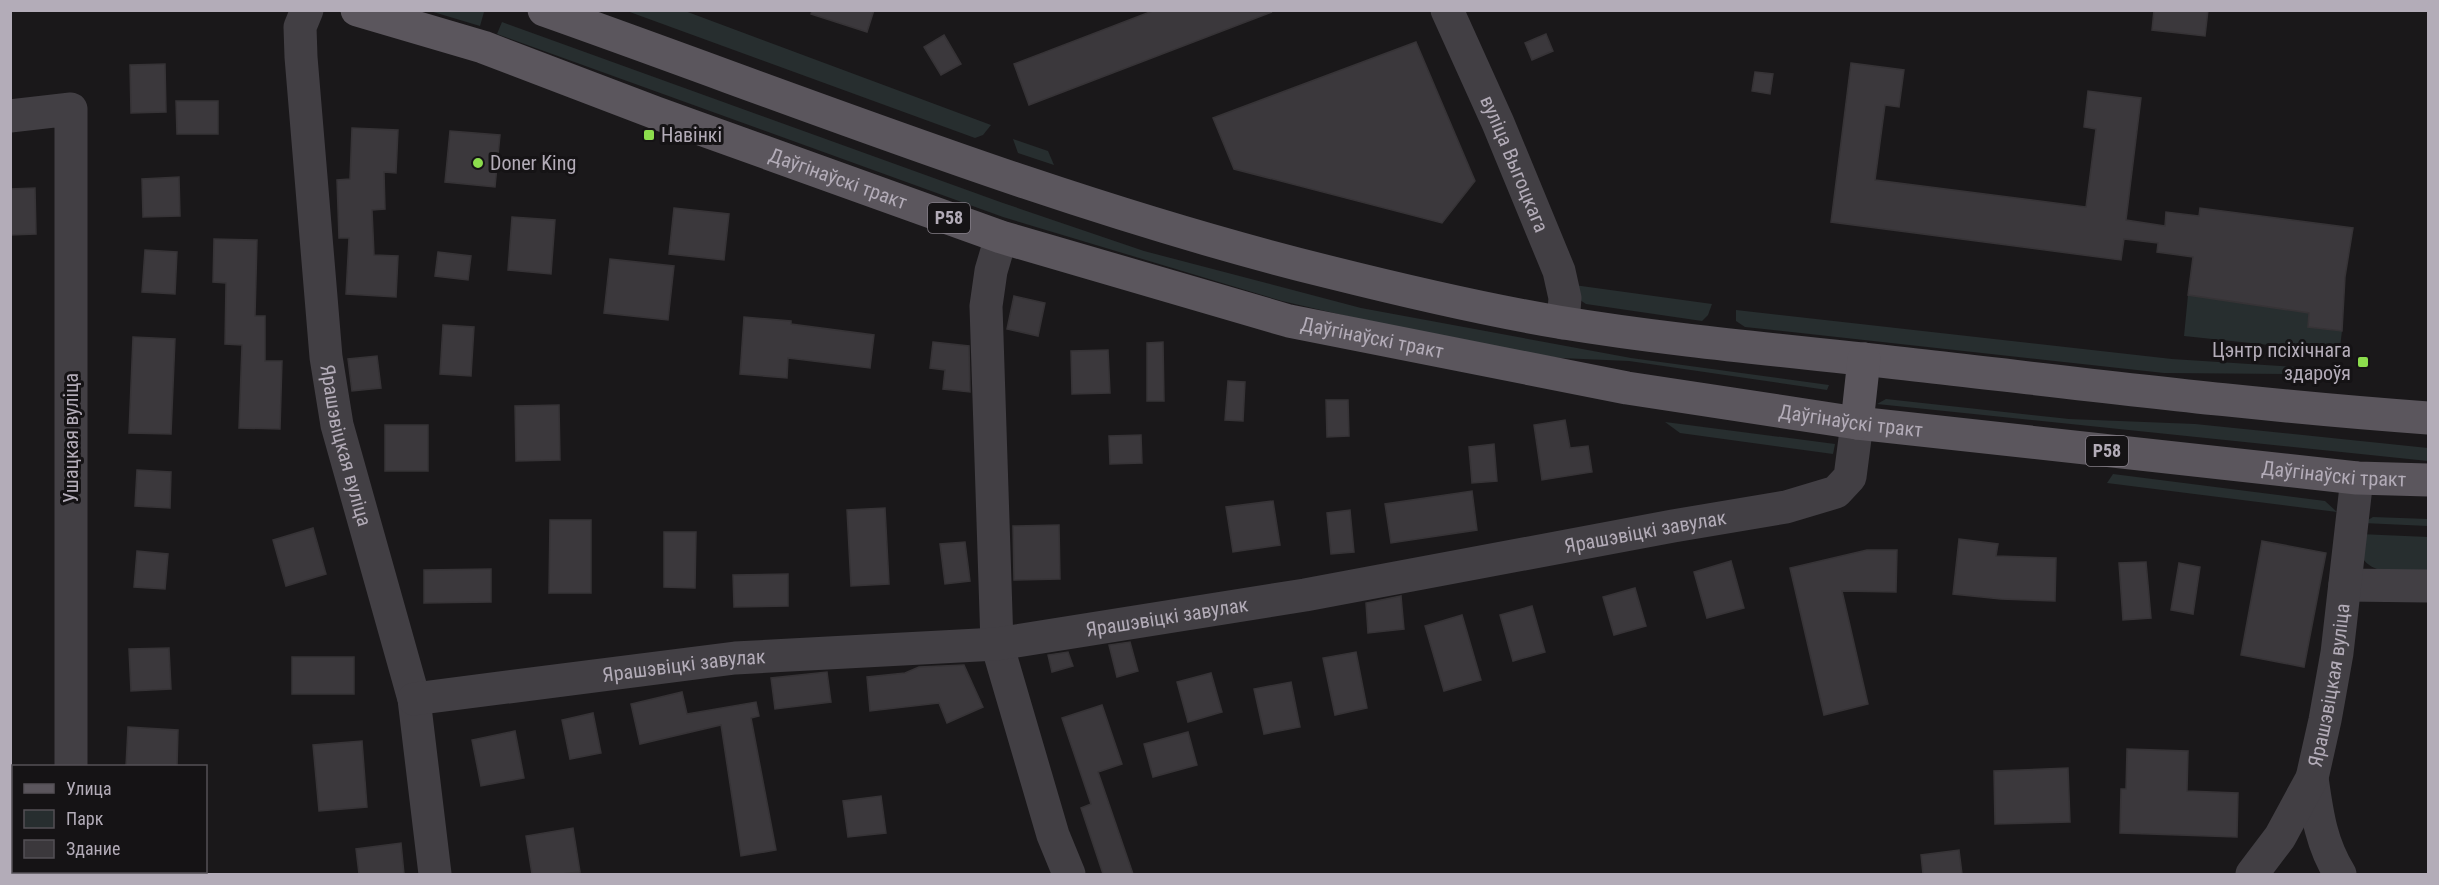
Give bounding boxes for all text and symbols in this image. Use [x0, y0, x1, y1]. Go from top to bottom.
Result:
street label: вуліца Выгоцкага [1475, 92, 1554, 236]
place label: Навінкі [661, 123, 722, 147]
marker: Навінкі [642, 128, 656, 142]
street label: Даўгінаўскі тракт [766, 143, 910, 214]
place label: Doner King [490, 151, 576, 175]
marker: Doner King [471, 156, 485, 170]
road number: Р58 [928, 203, 970, 233]
street label: Даўгінаўскі тракт [1299, 312, 1446, 363]
place label: Цэнтр псіхічнага здароўя [2212, 338, 2351, 385]
marker: Цэнтр псіхічнага здароўя [2356, 355, 2370, 369]
street label: Ярашэвіцкая вуліца [315, 363, 377, 529]
street label: Ушацкая вуліца [59, 373, 83, 503]
street label: Даўгінаўскі тракт [1777, 399, 1924, 442]
road number: Р58 [2086, 436, 2128, 466]
street label: Даўгінаўскі тракт [2260, 456, 2406, 491]
street label: Ярашэвіцкі завулак [1562, 505, 1728, 558]
street label: Ярашэвіцкі завулак [1084, 592, 1250, 642]
street label: Ярашэвіцкая вуліца [2303, 602, 2355, 769]
street label: Ярашэвіцкі завулак [601, 644, 766, 687]
legend [12, 765, 207, 873]
text: Улица [66, 778, 112, 799]
text: Парк [66, 808, 104, 829]
text: Здание [66, 838, 120, 859]

